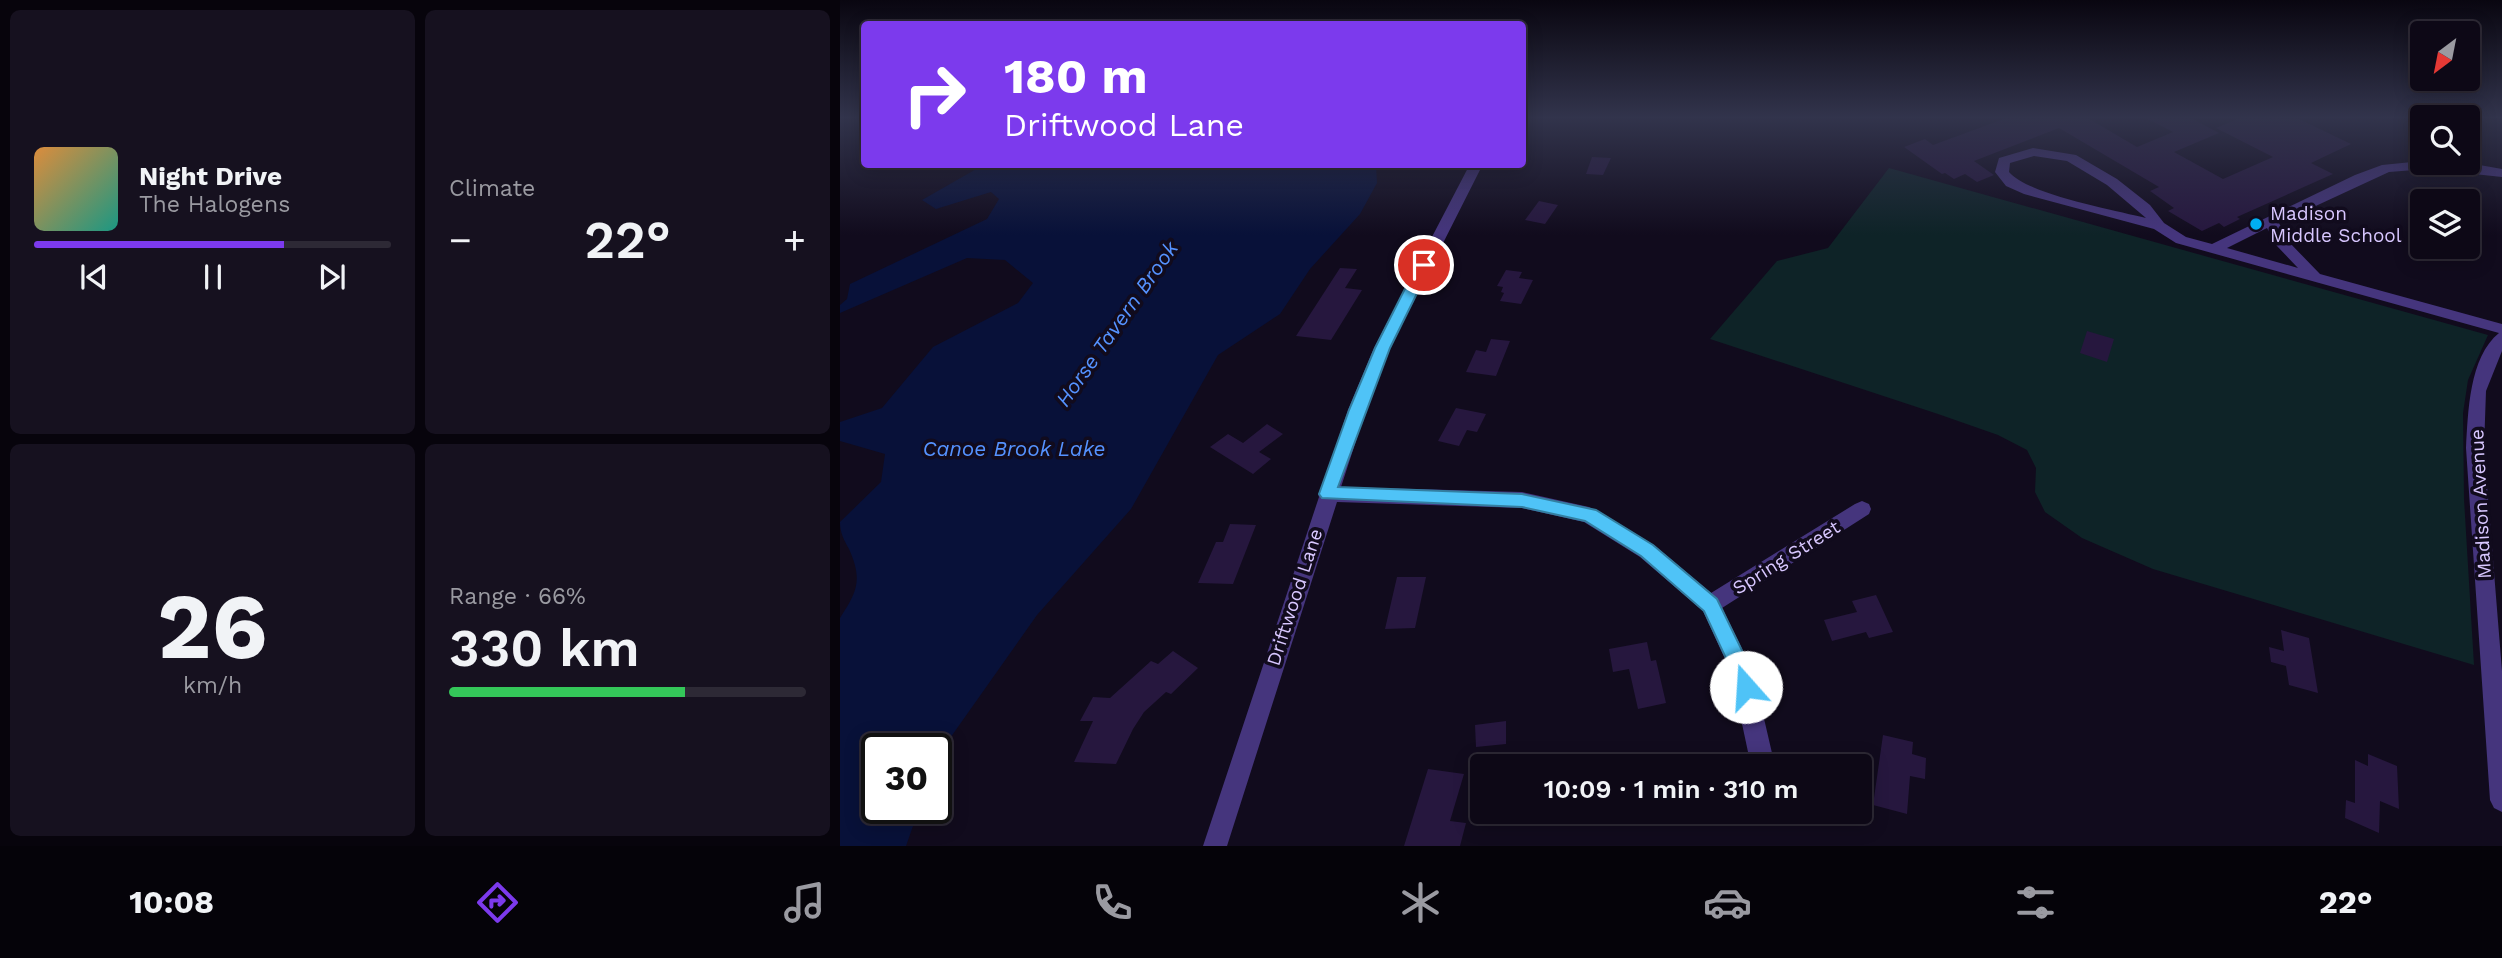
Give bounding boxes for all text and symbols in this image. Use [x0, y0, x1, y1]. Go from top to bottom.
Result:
north arrow [2410, 21, 2480, 91]
map controls [2410, 21, 2480, 259]
text: 180 m [1004, 47, 1148, 105]
icon: right [889, 49, 980, 140]
button: search [2410, 105, 2480, 175]
text: Driftwood Lane [1004, 106, 1244, 144]
text: Night Drive [139, 161, 282, 191]
text: Climate [449, 175, 535, 202]
button: layers [2410, 189, 2480, 259]
text: The Halogens [139, 191, 290, 218]
place label: Madison Middle School [2270, 202, 2402, 247]
text: 22° [584, 210, 671, 271]
marker: Madison Middle School [2248, 216, 2264, 232]
text: − [449, 218, 472, 262]
text: + [783, 218, 806, 262]
pin [1394, 235, 1454, 295]
water label: Horse Tavern Brook [1050, 236, 1183, 411]
icon: arrive [1405, 246, 1443, 284]
icon: previous [75, 258, 113, 296]
icon: pause [194, 258, 232, 296]
icon: next [313, 258, 351, 296]
street label: Madison Avenue [2465, 429, 2496, 579]
water label: Canoe Brook Lake [922, 436, 1106, 461]
street label: Spring Street [1728, 515, 1844, 600]
street label: Driftwood Lane [1262, 526, 1327, 668]
text: 26 [157, 573, 268, 680]
text: Range · 66% [449, 583, 586, 610]
text: 330 km [449, 618, 640, 679]
position arrow [1709, 650, 1783, 724]
text: km/h [183, 672, 242, 699]
speed limit sign: 30 [861, 733, 952, 824]
text: 10:09 · 1 min · 310 m [1544, 774, 1798, 804]
icon: directions [473, 878, 522, 927]
icon: music [780, 878, 829, 927]
icon: phone [1088, 878, 1137, 927]
icon: climate [1396, 878, 1445, 927]
icon: car [1703, 878, 1752, 927]
icon: filters [2011, 878, 2060, 927]
text: 10:08 [129, 883, 214, 921]
text: 22° [2319, 883, 2373, 921]

